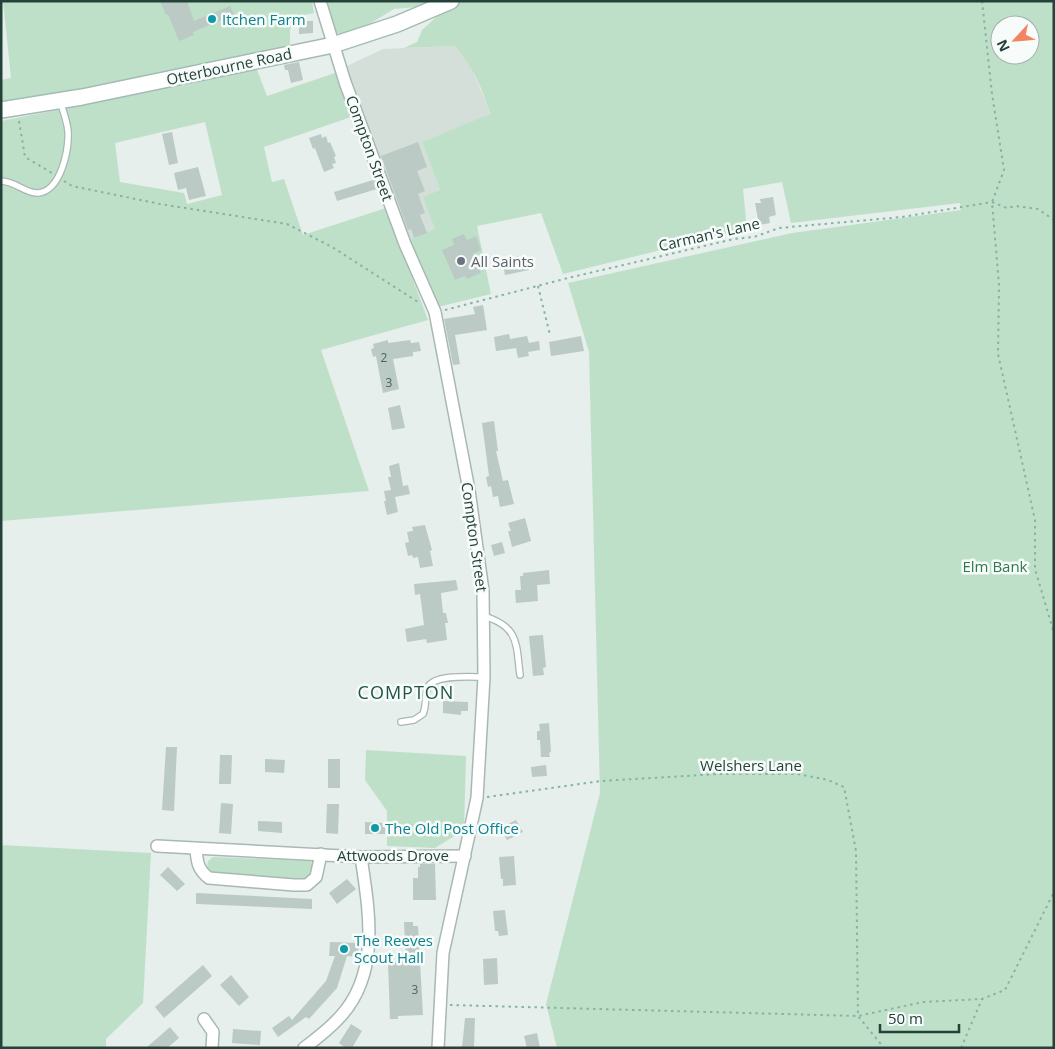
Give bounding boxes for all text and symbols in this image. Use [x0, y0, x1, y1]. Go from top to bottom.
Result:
place label: Itchen Farm [222, 9, 306, 29]
marker: Itchen Farm [206, 13, 218, 25]
north arrow [990, 15, 1040, 65]
text: N [992, 37, 1014, 55]
street label: Otterbourne Road [164, 43, 294, 89]
street label: Compton Street [342, 92, 398, 204]
street label: Carman's Lane [656, 213, 762, 255]
place label: All Saints [471, 251, 534, 271]
marker: All Saints [455, 255, 467, 267]
house number: 2 [381, 349, 388, 366]
house number: 3 [386, 374, 393, 391]
street label: Compton Street [457, 481, 493, 593]
park label: Elm Bank [962, 556, 1028, 576]
district label: COMPTON [358, 680, 454, 704]
street label: Welshers Lane [700, 755, 802, 775]
place label: The Old Post Office [385, 818, 519, 838]
marker: The Old Post Office [369, 822, 381, 834]
street label: Attwoods Drove [337, 845, 449, 865]
place label: The Reeves Scout Hall [354, 930, 433, 967]
marker: The Reeves Scout Hall [338, 943, 350, 955]
house number: 3 [412, 981, 419, 998]
scale bar [880, 1002, 959, 1034]
text: 50 m [888, 1008, 923, 1028]

